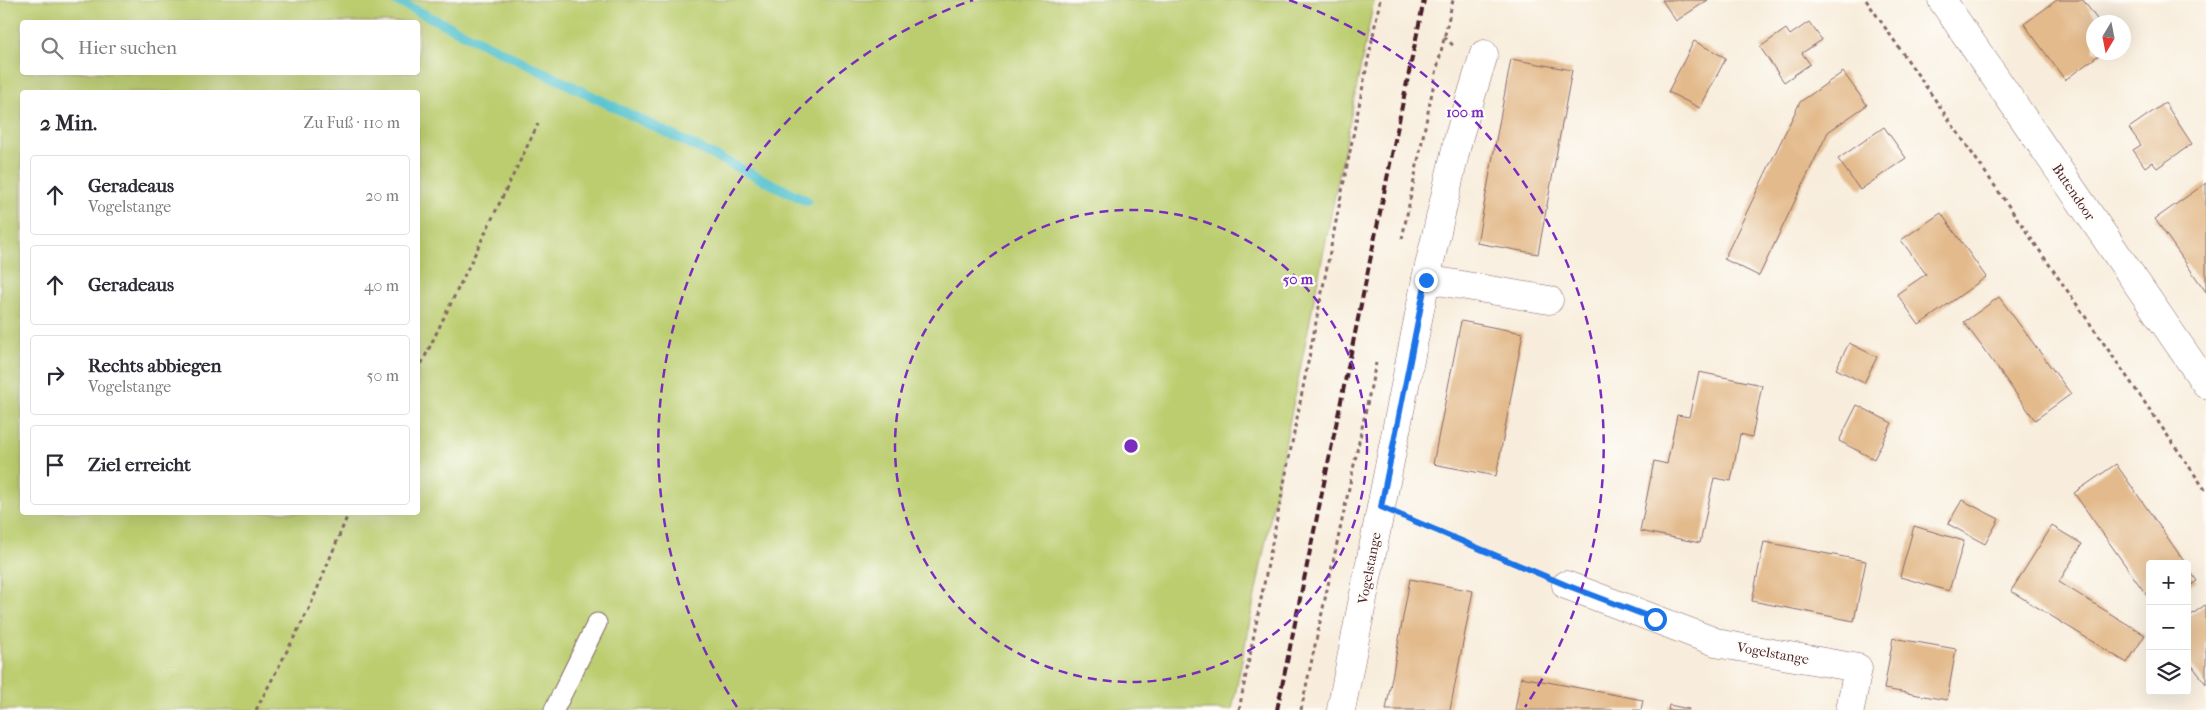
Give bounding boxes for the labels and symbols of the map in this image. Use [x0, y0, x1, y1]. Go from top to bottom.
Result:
north arrow [2086, 15, 2131, 60]
text: 100 m [1446, 103, 1484, 121]
street label: Butendoor [2048, 161, 2099, 224]
route end [1415, 269, 1438, 292]
text: 50 m [1283, 270, 1314, 288]
centre of rings [1122, 437, 1140, 455]
street label: Vogelstange [1354, 531, 1385, 606]
route start [1644, 608, 1667, 631]
street label: Vogelstange [1735, 639, 1810, 668]

